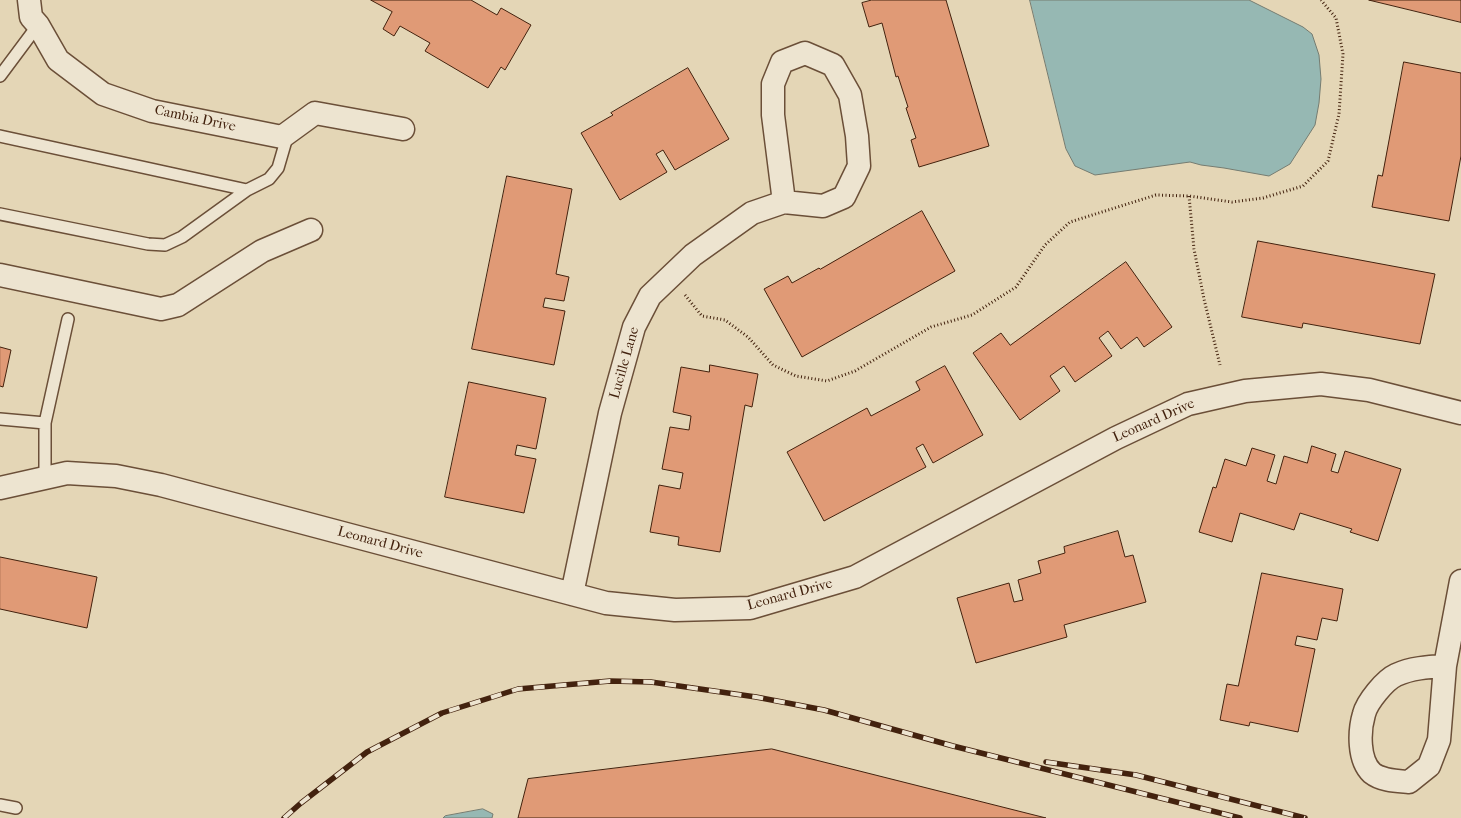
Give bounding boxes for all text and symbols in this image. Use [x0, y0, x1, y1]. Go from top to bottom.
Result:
street label: Cambia Drive [153, 102, 237, 136]
street label: Lucille Lane [607, 325, 643, 401]
street label: Leonard Drive [1111, 396, 1197, 446]
street label: Leonard Drive [335, 524, 425, 562]
street label: Leonard Drive [745, 576, 835, 614]

